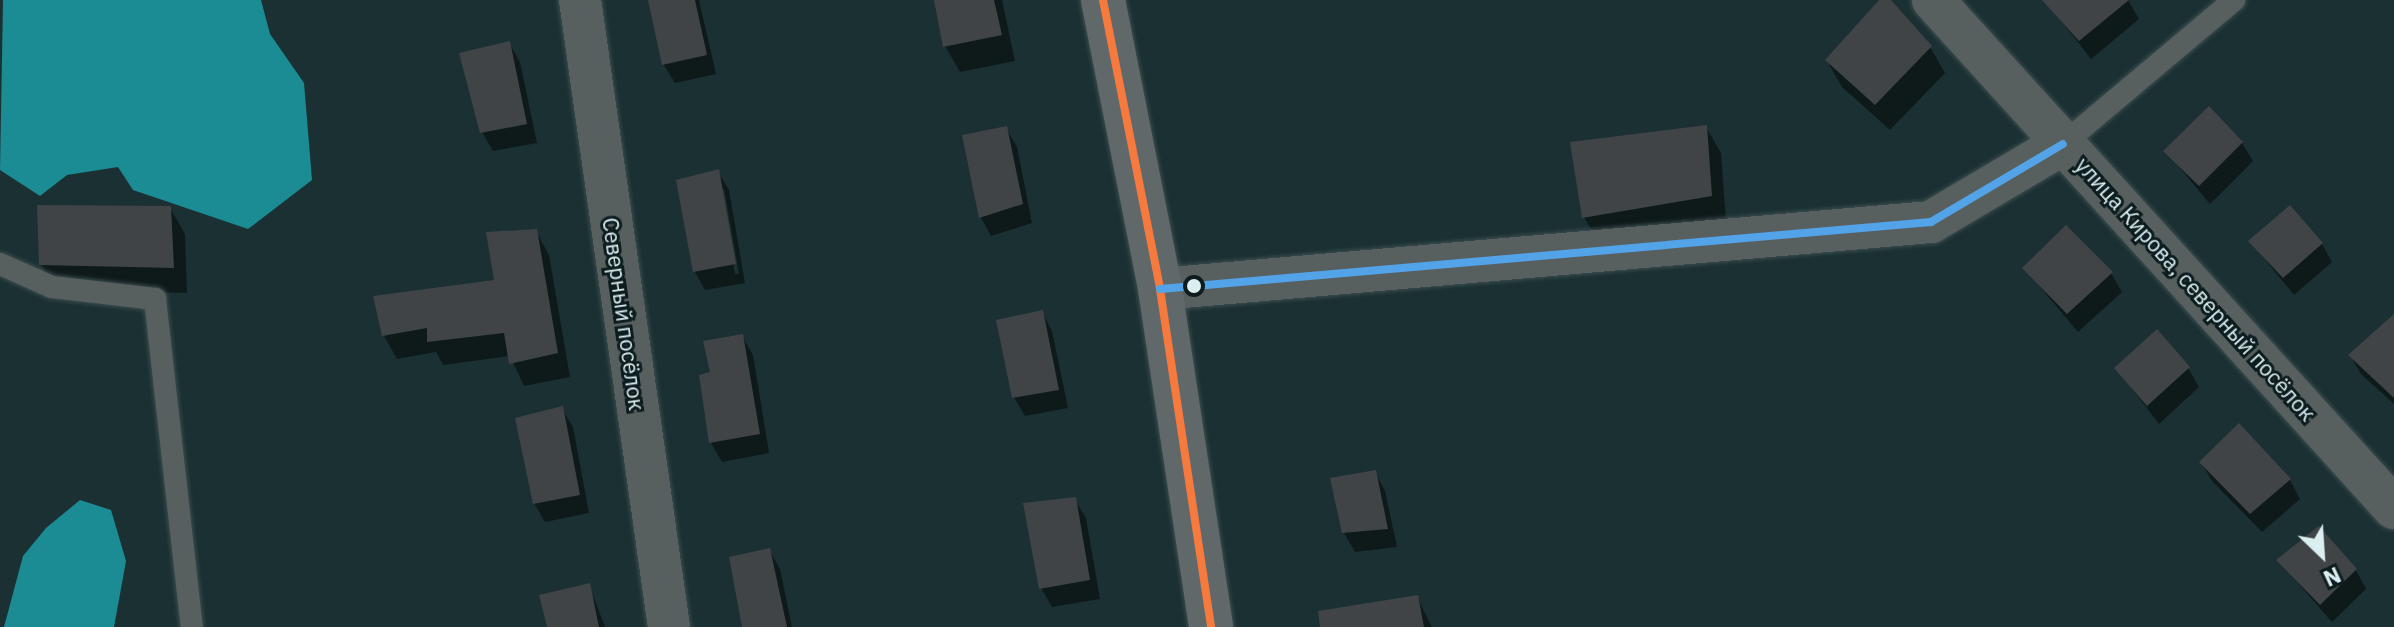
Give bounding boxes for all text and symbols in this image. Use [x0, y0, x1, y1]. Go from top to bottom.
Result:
street label: улица Кирова, северный посёлок [2071, 152, 2321, 426]
street label: Северный посёлок [597, 216, 651, 412]
unlabelled marker [1186, 278, 1202, 294]
north arrow [2282, 515, 2362, 595]
text: N [2319, 561, 2346, 594]

